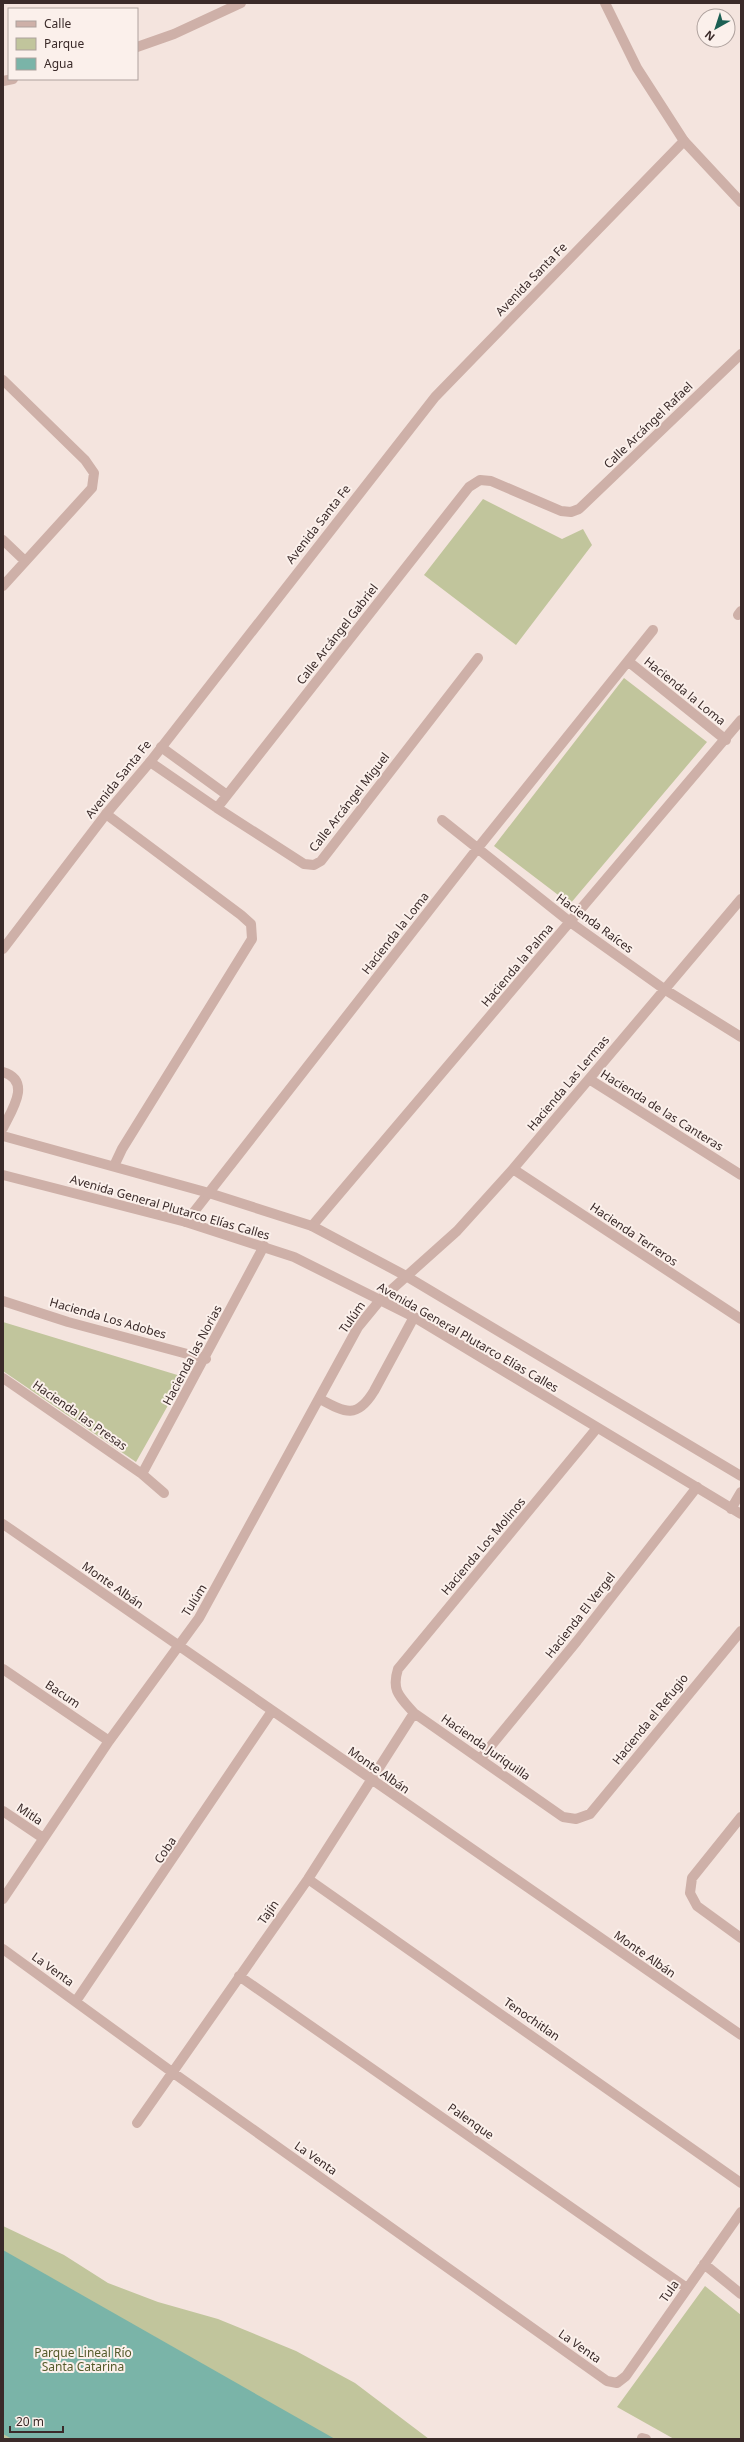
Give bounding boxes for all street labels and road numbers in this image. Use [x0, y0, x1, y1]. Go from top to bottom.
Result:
street label: Avenida Santa Fe [491, 238, 571, 320]
street label: Calle Arcángel Rafael [600, 378, 696, 472]
street label: Avenida Santa Fe [282, 481, 354, 567]
street label: Calle Arcángel Gabriel [292, 580, 382, 688]
street label: Hacienda la Loma [641, 653, 729, 729]
street label: Avenida Santa Fe [81, 736, 155, 822]
street label: Calle Arcángel Miguel [305, 749, 393, 855]
street label: Hacienda la Loma [357, 888, 433, 978]
street label: Hacienda Raíces [553, 889, 637, 957]
street label: Hacienda la Palma [477, 920, 557, 1010]
street label: Hacienda Las Lermas [523, 1032, 613, 1134]
street label: Hacienda de las Canteras [597, 1065, 727, 1155]
street label: Avenida General Plutarco Elías Calles [68, 1170, 272, 1244]
street label: Hacienda Terreros [587, 1198, 682, 1270]
street label: Avenida General Plutarco Elías Calles [374, 1278, 562, 1396]
street label: Hacienda Los Adobes [48, 1293, 169, 1343]
street label: Tulúm [335, 1298, 369, 1336]
street label: Hacienda las Norias [158, 1302, 226, 1408]
street label: Hacienda las Presas [29, 1376, 131, 1454]
street label: Hacienda Los Molinos [437, 1493, 529, 1599]
street label: Monte Albán [79, 1557, 147, 1613]
street label: Hacienda El Vergel [541, 1569, 619, 1661]
street label: Tulúm [177, 1581, 211, 1619]
street label: Hacienda el Refugio [608, 1670, 692, 1768]
street label: Bacum [42, 1676, 84, 1712]
street label: Hacienda Juriquilla [438, 1710, 534, 1784]
street label: Monte Albán [345, 1742, 413, 1798]
street label: Mitla [14, 1799, 46, 1829]
street label: Coba [150, 1833, 180, 1867]
street label: Tajín [254, 1896, 282, 1928]
street label: Monte Albán [611, 1926, 679, 1982]
street label: La Venta [28, 1948, 78, 1990]
street label: Tenochitlan [500, 1993, 564, 2045]
street label: Palenque [444, 2099, 498, 2143]
street label: La Venta [291, 2137, 341, 2179]
street label: Tula [655, 2277, 683, 2305]
street label: La Venta [555, 2325, 605, 2367]

